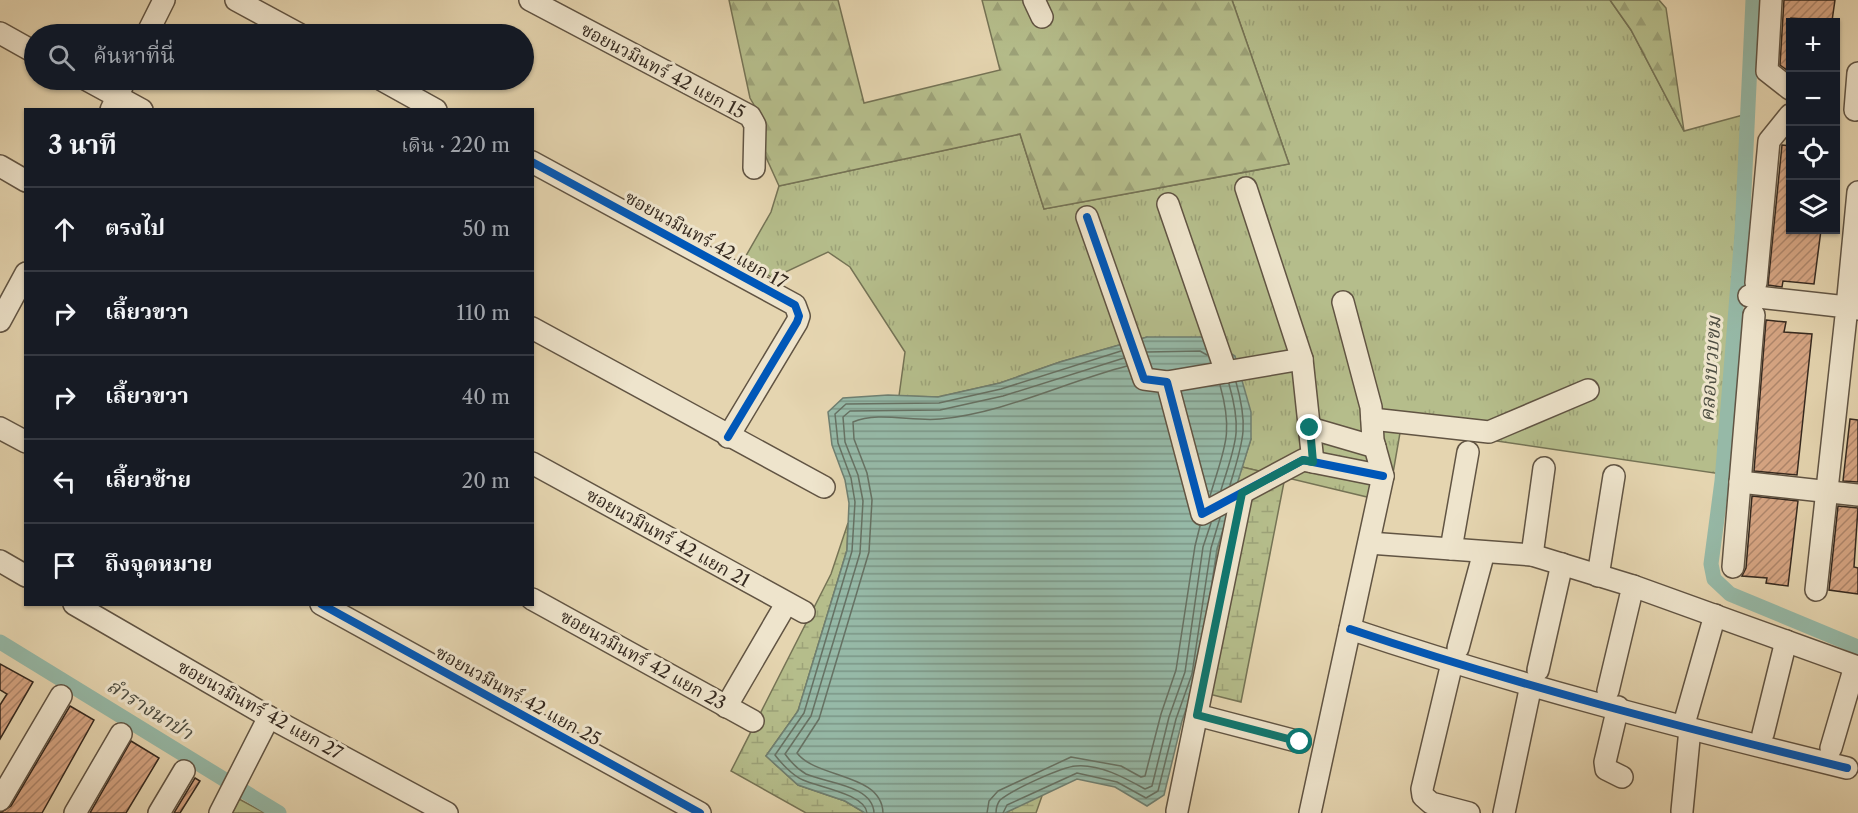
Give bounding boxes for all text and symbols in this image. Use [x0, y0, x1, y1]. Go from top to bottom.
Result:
street label: ซอยนวมินทร์ 42 แยก 15 [577, 18, 749, 124]
map controls [1786, 18, 1840, 234]
button: + [1786, 18, 1840, 72]
search box [24, 24, 534, 90]
icon: search [45, 41, 78, 74]
text: ค้นหาที่นี่ [93, 42, 175, 69]
button: − [1786, 72, 1840, 126]
button: locate [1786, 126, 1840, 180]
text: 3 นาที [48, 129, 117, 161]
text: เดิน · 220 m [401, 133, 510, 157]
button: layers [1786, 180, 1840, 234]
street label: ซอยนวมินทร์ 42 แยก 17 [621, 186, 791, 294]
icon: ahead [48, 213, 81, 246]
text: ตรงไป [105, 214, 165, 241]
text: 50 m [463, 217, 510, 241]
icon: right [48, 297, 81, 330]
text: เลี้ยวขวา [105, 298, 189, 325]
text: 110 m [457, 301, 510, 325]
water label: คลองบวบขม [1694, 314, 1726, 423]
icon: right [48, 381, 81, 414]
text: เลี้ยวขวา [105, 382, 189, 409]
text: 40 m [462, 385, 510, 409]
route end [1296, 414, 1322, 440]
icon: left [48, 465, 81, 498]
text: เลี้ยวซ้าย [105, 466, 191, 493]
text: 20 m [462, 469, 510, 493]
street label: ซอยนวมินทร์ 42 แยก 21 [582, 484, 754, 592]
icon: arrive [48, 549, 81, 582]
text: ถึงจุดหมาย [105, 550, 212, 577]
street label: ซอยนวมินทร์ 42 แยก 23 [556, 605, 730, 715]
street label: ซอยนวมินทร์ 42 แยก 25 [431, 641, 605, 751]
street label: ซอยนวมินทร์ 42 แยก 27 [174, 656, 346, 764]
water label: ลำรางนาป่า [103, 673, 198, 745]
route start [1286, 728, 1312, 754]

